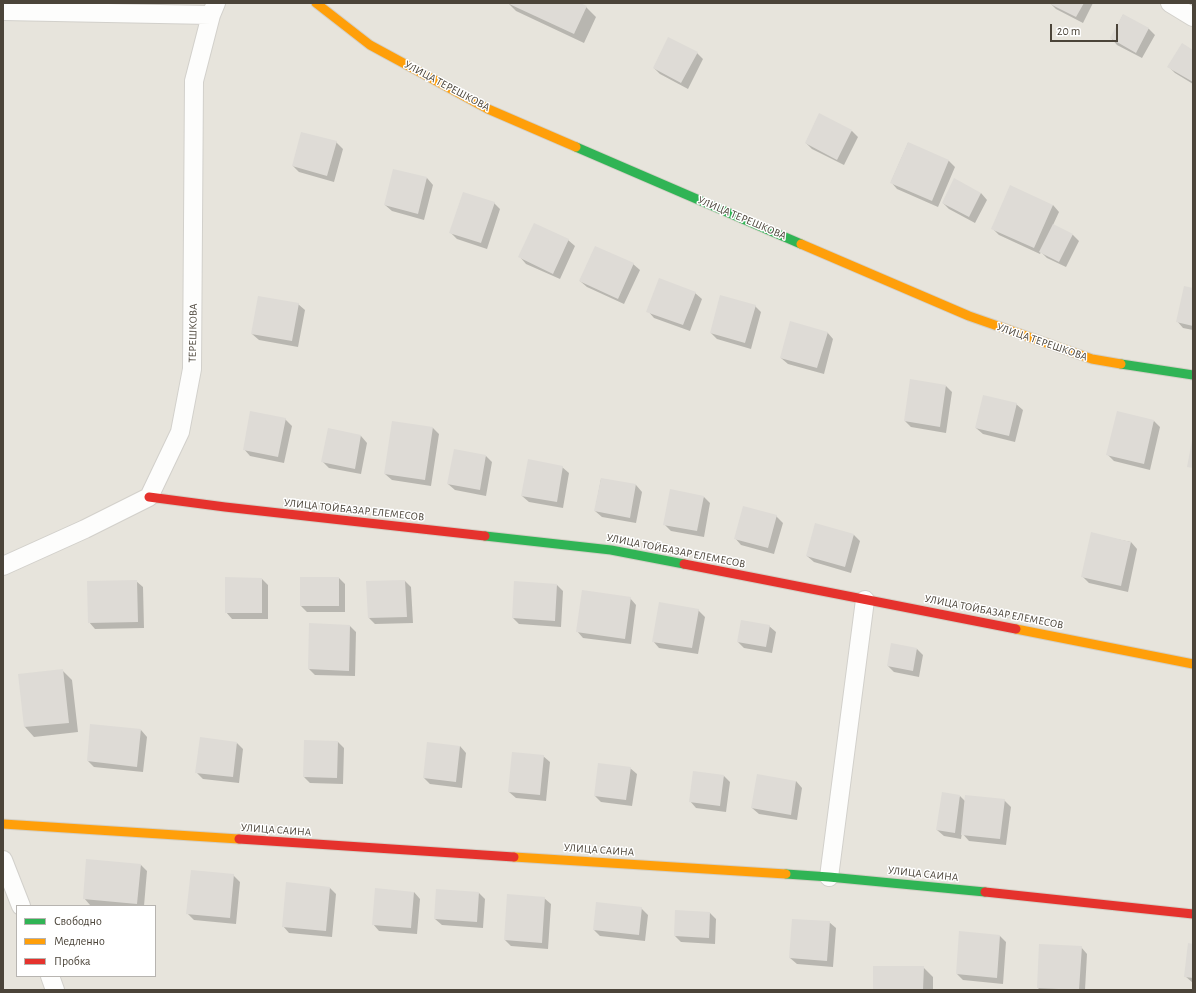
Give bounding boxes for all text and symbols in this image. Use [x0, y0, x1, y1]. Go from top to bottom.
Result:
scale bar [1052, 16, 1120, 42]
text: 20 m [1057, 25, 1080, 37]
street label: УЛИЦА ТЕРЕШКОВА [402, 58, 492, 114]
street label: УЛИЦА ТЕРЕШКОВА [696, 193, 788, 243]
street label: ТЕРЕШКОВА [186, 303, 200, 363]
street label: УЛИЦА ТЕРЕШКОВА [995, 320, 1089, 364]
street label: УЛИЦА ТОЙБАЗАР ЕЛЕМЕСОВ [283, 496, 425, 524]
street label: УЛИЦА ТОЙБАЗАР ЕЛЕМЕСОВ [605, 531, 747, 571]
street label: УЛИЦА ТОЙБАЗАР ЕЛЕМЕСОВ [923, 592, 1065, 632]
street label: УЛИЦА САИНА [240, 821, 312, 839]
street label: УЛИЦА САИНА [563, 841, 635, 859]
street label: УЛИЦА САИНА [887, 864, 959, 884]
legend [16, 905, 156, 977]
text: Свободно [54, 915, 102, 927]
text: Медленно [54, 935, 105, 947]
text: Пробка [54, 955, 91, 967]

